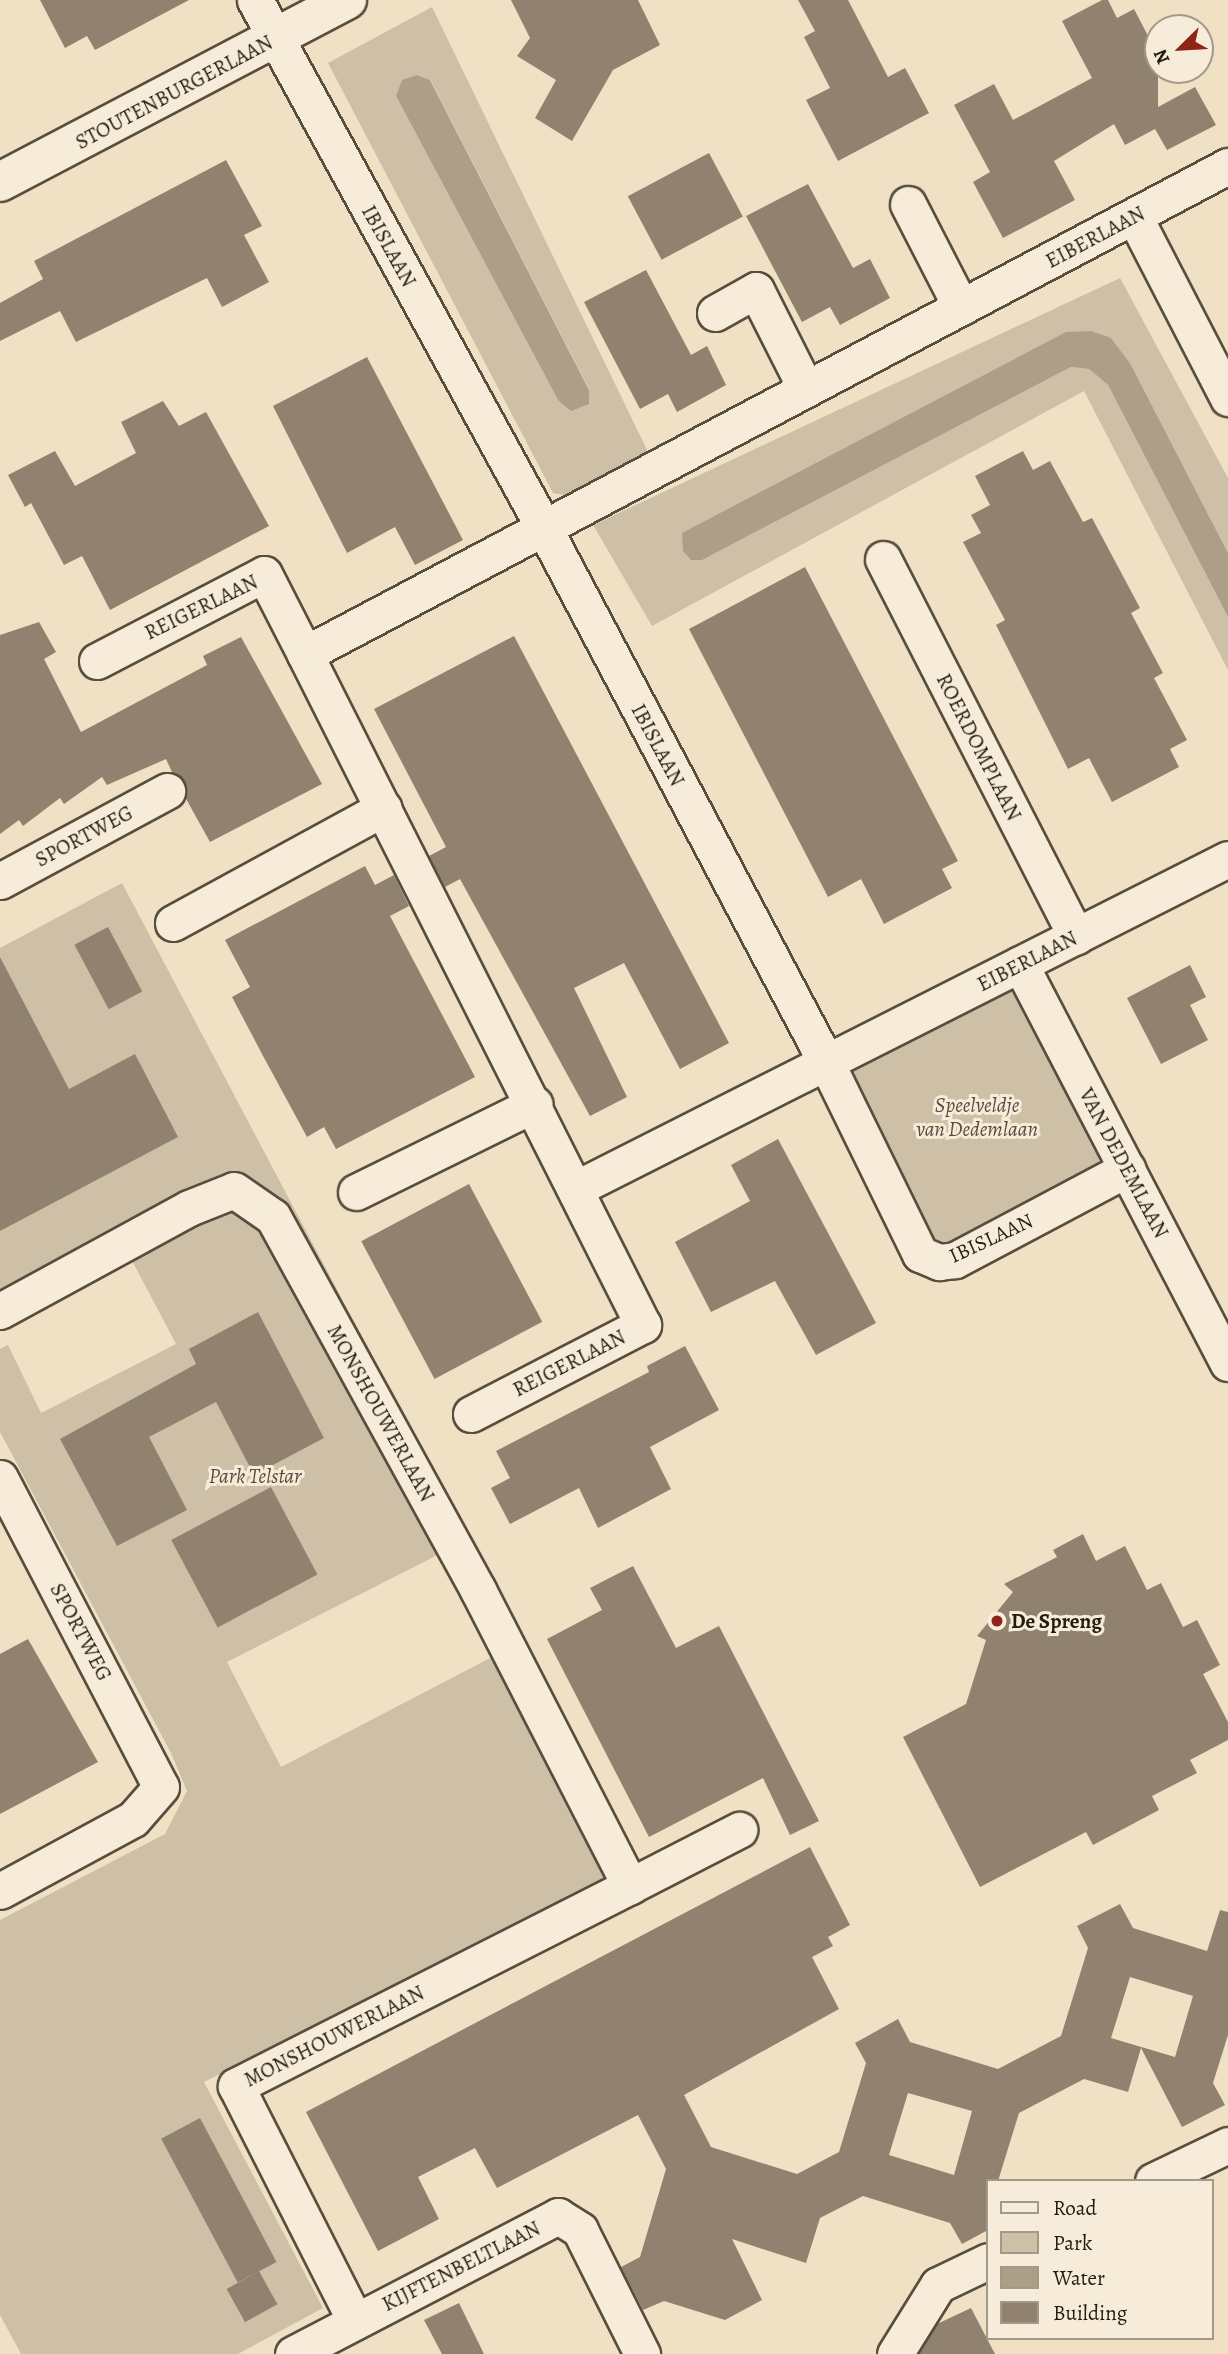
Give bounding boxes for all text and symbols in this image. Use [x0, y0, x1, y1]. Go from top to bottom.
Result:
north arrow [1144, 14, 1214, 84]
street label: STOUTENBURGERLAAN [71, 29, 277, 155]
text: N [1147, 45, 1176, 68]
street label: EIBERLAAN [1041, 200, 1149, 274]
street label: IBISLAAN [356, 201, 422, 291]
street label: REIGERLAAN [140, 569, 262, 645]
street label: ROERDOMPLAAN [931, 669, 1027, 825]
street label: IBISLAAN [626, 700, 690, 790]
street label: SPORTWEG [31, 800, 137, 872]
street label: EIBERLAAN [973, 925, 1081, 997]
street label: VAN DEDEMLAAN [1074, 1084, 1174, 1242]
park label: Speelveldje van Dedemlaan [916, 1092, 1038, 1142]
street label: IBISLAAN [945, 1208, 1037, 1268]
street label: MONSHOUWERLAAN [322, 1320, 440, 1506]
street label: REIGERLAAN [509, 1324, 629, 1402]
park label: Park Telstar [209, 1463, 301, 1489]
street label: SPORTWEG [45, 1579, 117, 1685]
place label: De Spreng [1011, 1608, 1102, 1634]
marker: De Spreng [989, 1613, 1005, 1629]
street label: MONSHOUWERLAAN [240, 1980, 428, 2092]
legend [986, 2179, 1214, 2340]
text: Road [1053, 2194, 1097, 2222]
street label: KIJFTENBELTLAAN [378, 2215, 544, 2317]
text: Park [1053, 2229, 1092, 2257]
text: Water [1053, 2264, 1105, 2292]
text: Building [1053, 2299, 1127, 2327]

